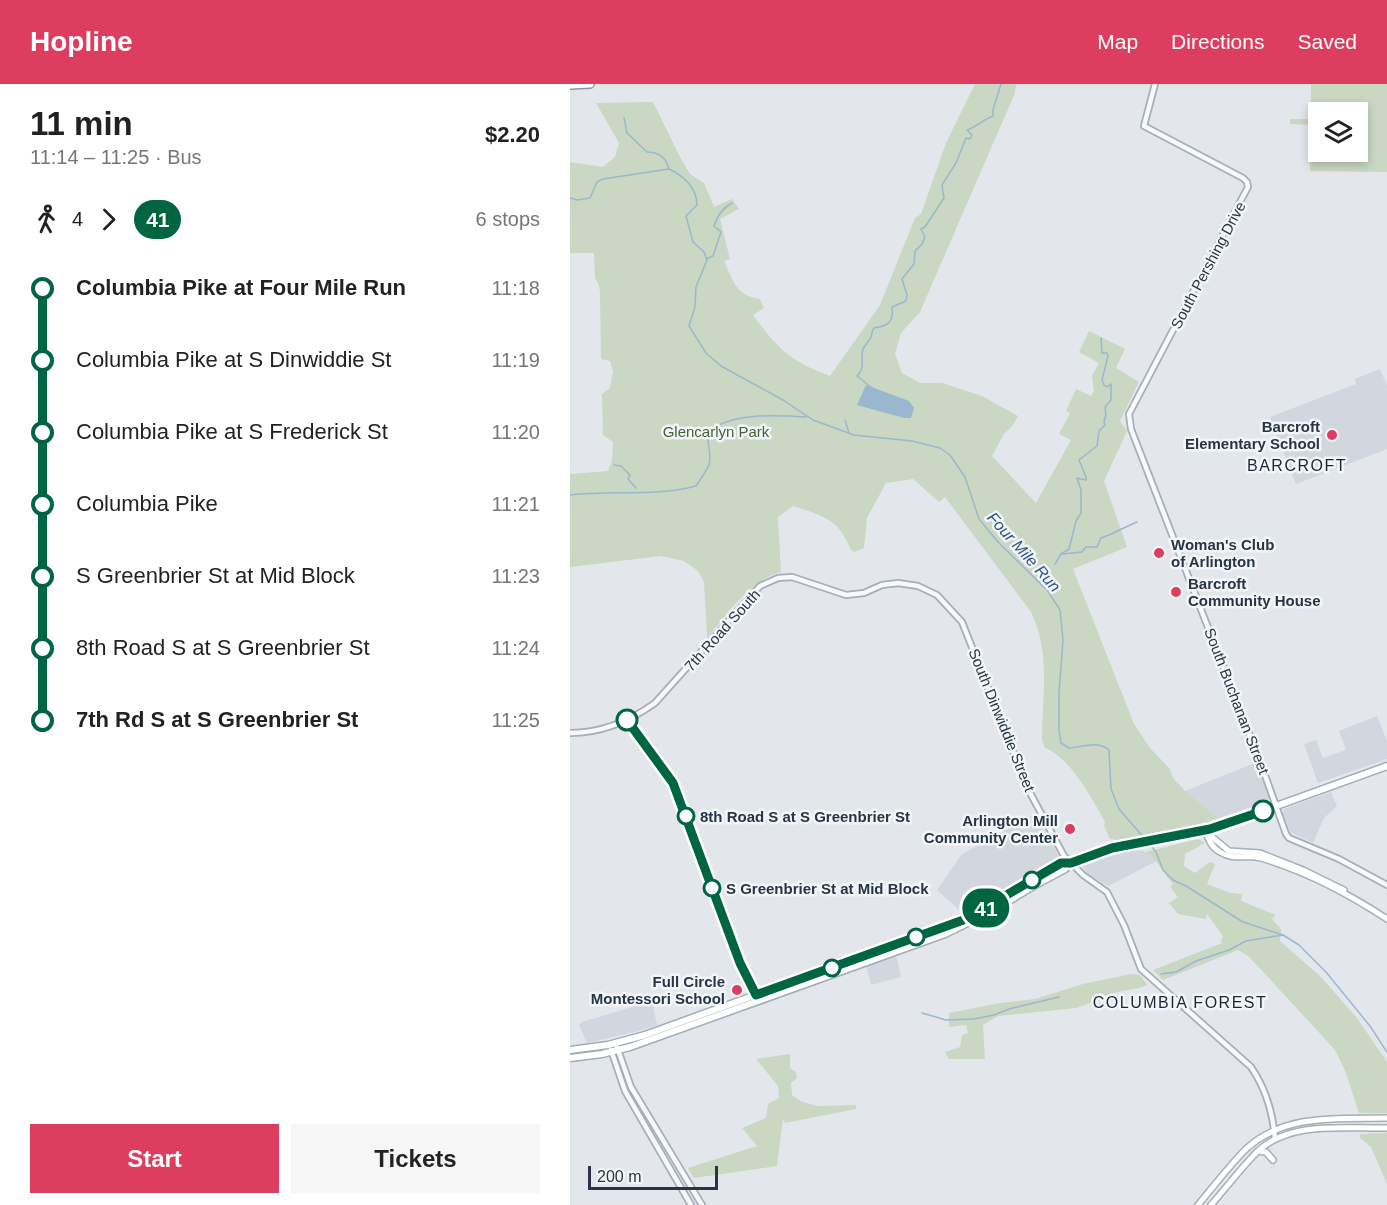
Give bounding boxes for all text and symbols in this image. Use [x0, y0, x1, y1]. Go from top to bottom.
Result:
text: Hopline [30, 26, 133, 57]
text: Map [1097, 30, 1138, 53]
text: Directions [1171, 30, 1264, 53]
text: Saved [1297, 30, 1357, 53]
map controls [1308, 102, 1368, 162]
button: layers [1308, 102, 1368, 162]
text: 11 min [30, 105, 133, 142]
text: $2.20 [485, 122, 540, 147]
text: 11:14 – 11:25 · Bus [30, 146, 202, 168]
street label: South Pershing Drive [1167, 198, 1249, 332]
icon: walk [30, 203, 63, 236]
icon: forward [92, 203, 125, 236]
text: 4 [72, 208, 83, 230]
text: 41 [146, 208, 169, 231]
text: 6 stops [476, 208, 540, 230]
text: Columbia Pike at Four Mile Run [76, 275, 406, 300]
text: 11:18 [491, 277, 540, 299]
text: Columbia Pike at S Dinwiddie St [76, 347, 391, 372]
text: 11:19 [491, 349, 540, 371]
place label: Barcroft Elementary School [1185, 418, 1320, 452]
text: Columbia Pike at S Frederick St [76, 419, 388, 444]
text: 11:20 [491, 421, 540, 443]
park label: Glencarlyn Park [663, 423, 770, 440]
marker: Barcroft Elementary School [1325, 428, 1339, 442]
district label: BARCROFT [1247, 457, 1347, 474]
text: Columbia Pike [76, 491, 218, 516]
text: 11:21 [491, 493, 540, 515]
water label: Four Mile Run [984, 509, 1064, 595]
place label: Woman's Club of Arlington [1171, 536, 1274, 570]
marker: Woman's Club of Arlington [1152, 546, 1166, 560]
text: S Greenbrier St at Mid Block [76, 563, 355, 588]
text: 11:23 [491, 565, 540, 587]
place label: Barcroft Community House [1188, 575, 1321, 609]
marker: Barcroft Community House [1169, 585, 1183, 599]
street label: 7th Road South [681, 586, 763, 674]
street label: South Buchanan Street [1201, 626, 1273, 777]
text: 8th Road S at S Greenbrier St [76, 635, 370, 660]
text: 11:24 [491, 637, 540, 659]
street label: South Dinwiddie Street [966, 646, 1039, 795]
text: 7th Rd S at S Greenbrier St [76, 707, 358, 732]
text: 11:25 [491, 709, 540, 731]
unlabelled marker [616, 709, 638, 731]
unlabelled marker [1252, 800, 1274, 822]
marker: 8th Road S at S Greenbrier St [677, 807, 695, 825]
place label: 8th Road S at S Greenbrier St [700, 808, 910, 825]
place label: Arlington Mill Community Center [924, 812, 1058, 846]
marker: Arlington Mill Community Center [1063, 822, 1077, 836]
unlabelled marker [1023, 871, 1041, 889]
marker: S Greenbrier St at Mid Block [703, 879, 721, 897]
place label: S Greenbrier St at Mid Block [726, 880, 929, 897]
line badge: 41 [959, 888, 1013, 928]
text: 41 [974, 897, 998, 920]
unlabelled marker [907, 928, 925, 946]
unlabelled marker [823, 959, 841, 977]
place label: Full Circle Montessori School [591, 973, 725, 1007]
marker: Full Circle Montessori School [730, 983, 744, 997]
district label: COLUMBIA FOREST [1093, 994, 1267, 1011]
button: Start [30, 1124, 279, 1193]
button: Tickets [291, 1124, 540, 1193]
scale bar [588, 1163, 718, 1190]
text: 200 m [597, 1168, 641, 1185]

